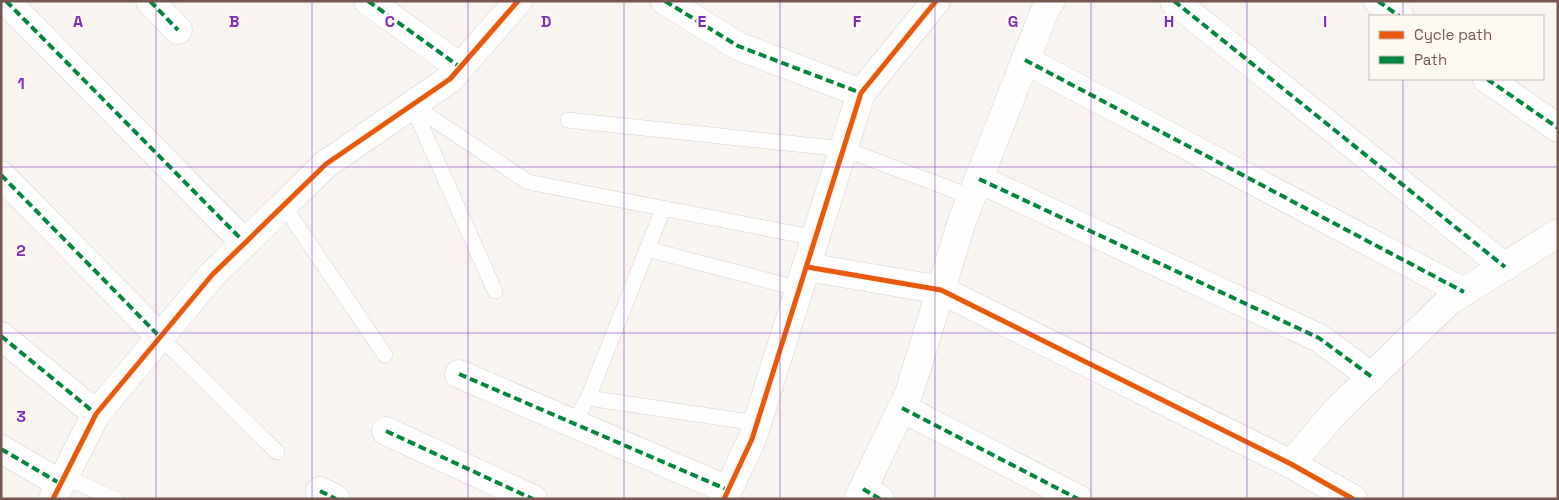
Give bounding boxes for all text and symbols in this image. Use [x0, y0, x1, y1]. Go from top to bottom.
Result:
text: A [73, 11, 83, 32]
text: B [229, 11, 239, 32]
text: C [385, 11, 395, 32]
text: D [541, 11, 551, 32]
text: E [698, 11, 707, 32]
text: F [853, 11, 862, 32]
text: G [1008, 11, 1018, 32]
text: H [1164, 11, 1174, 32]
text: I [1323, 11, 1327, 32]
legend [1369, 15, 1544, 80]
text: Cycle path [1414, 25, 1492, 44]
text: Path [1414, 50, 1447, 69]
text: 1 [17, 73, 25, 94]
text: 2 [16, 240, 26, 261]
text: 3 [16, 406, 26, 427]

